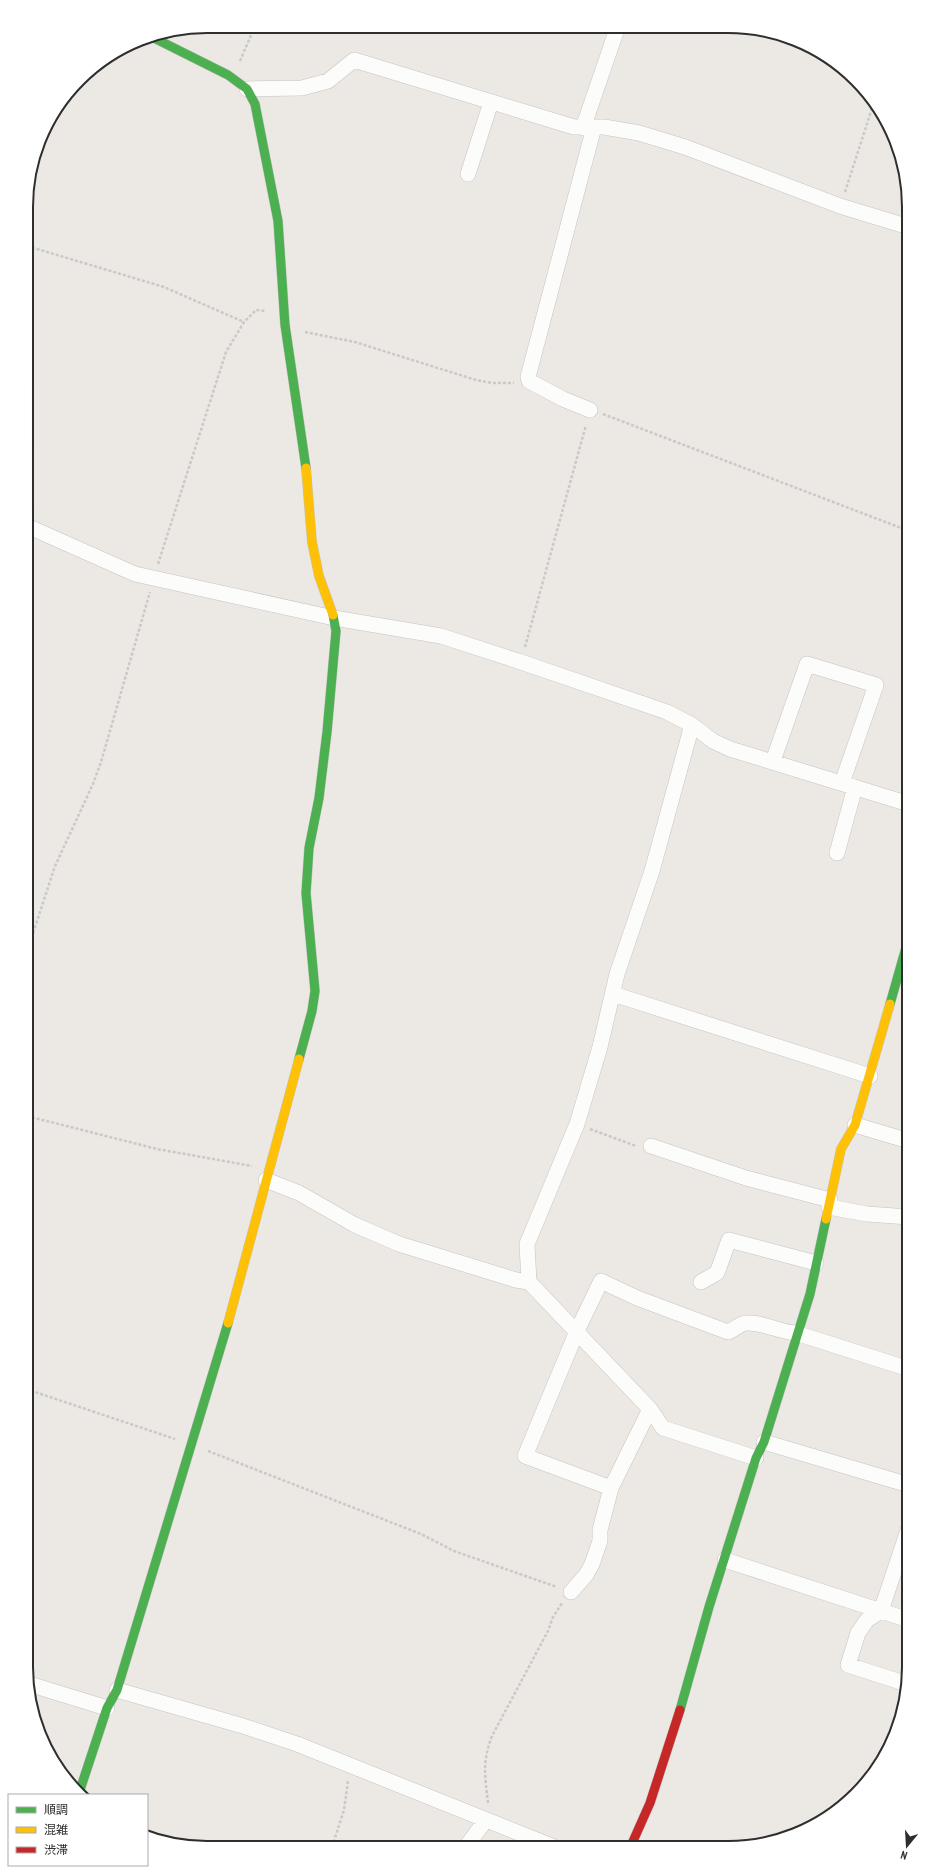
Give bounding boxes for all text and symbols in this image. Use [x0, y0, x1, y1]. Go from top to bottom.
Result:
legend [8, 1794, 148, 1866]
text: 順調 [44, 1802, 68, 1817]
text: 混雑 [44, 1822, 68, 1837]
north arrow [887, 1826, 927, 1866]
text: 渋滞 [44, 1842, 68, 1857]
text: N [899, 1848, 909, 1863]

